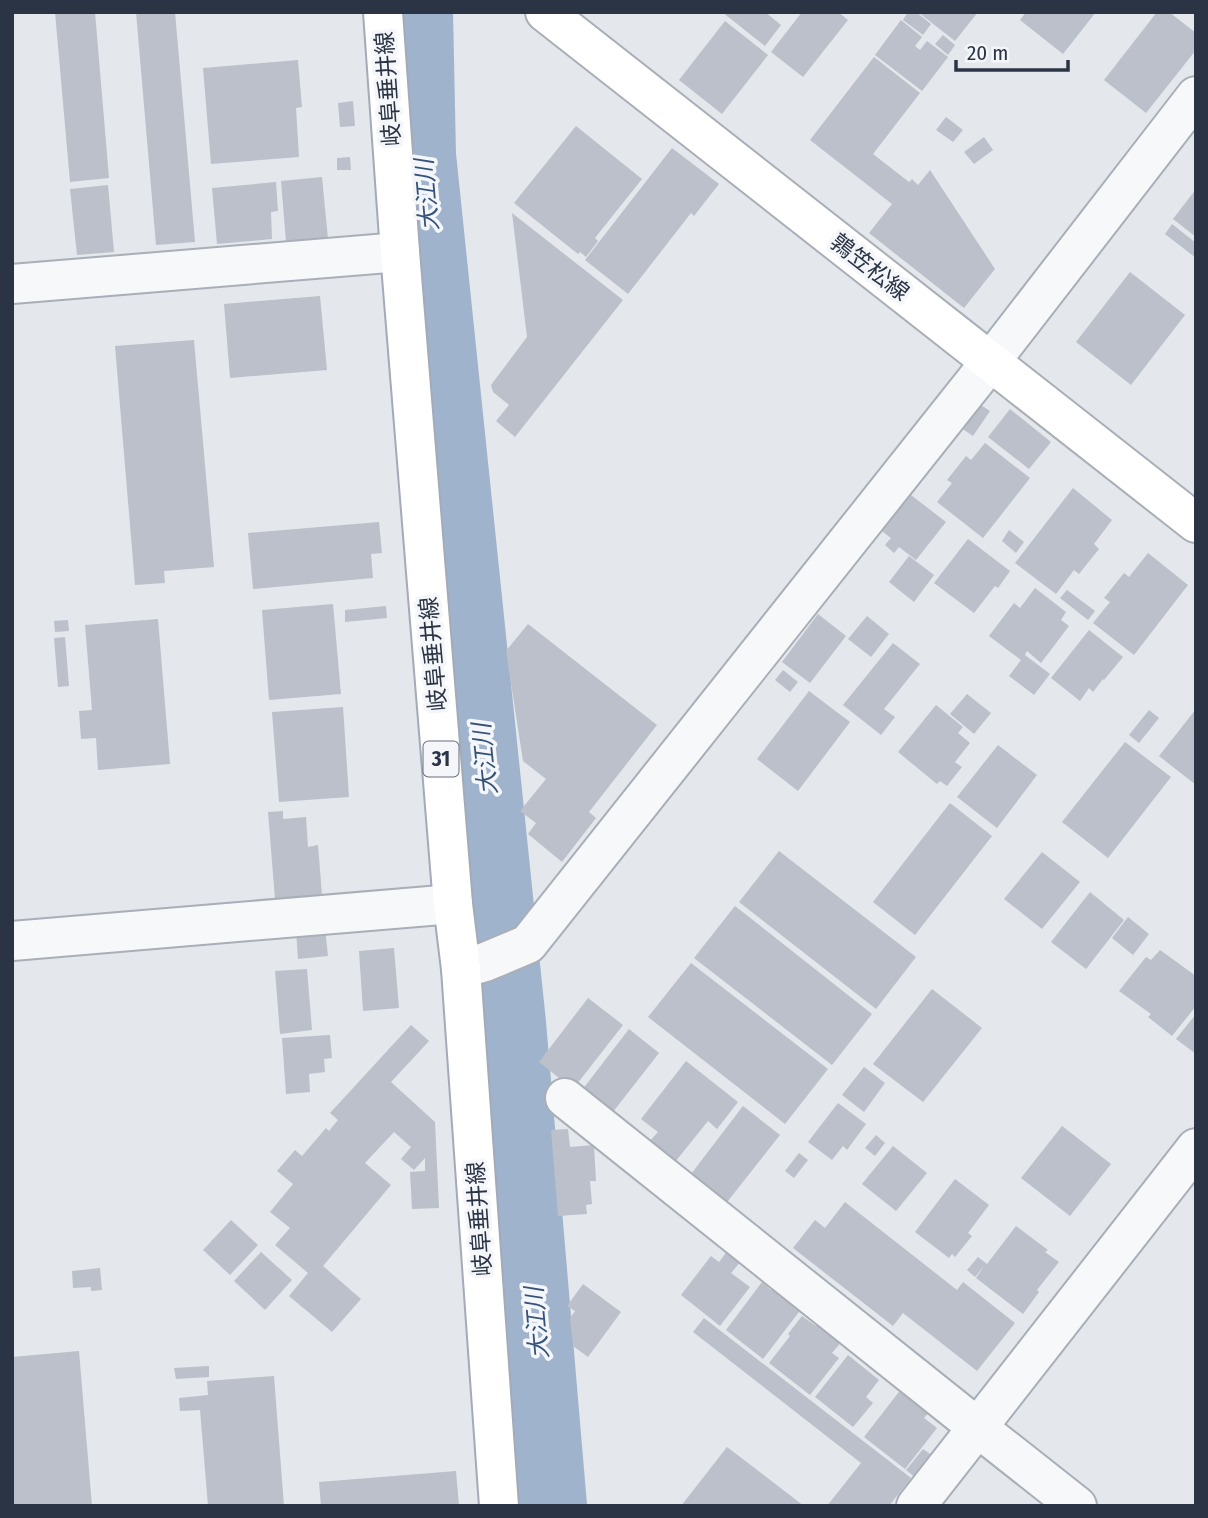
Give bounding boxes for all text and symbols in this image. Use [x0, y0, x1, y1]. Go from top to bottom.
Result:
scale bar [956, 28, 1068, 72]
street label: 岐阜垂井線 [370, 31, 406, 147]
text: 20 m [967, 40, 1008, 66]
water label: 大江川 [410, 155, 444, 232]
street label: 鶉笠松線 [825, 228, 915, 306]
street label: 岐阜垂井線 [414, 595, 452, 713]
water label: 大江川 [467, 719, 503, 796]
road number: 31 [424, 742, 458, 776]
street label: 岐阜垂井線 [461, 1161, 497, 1277]
water label: 大江川 [520, 1283, 554, 1360]

